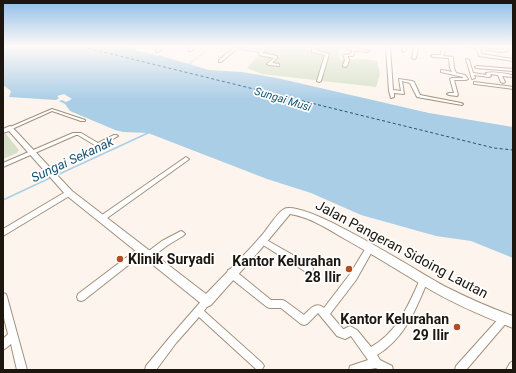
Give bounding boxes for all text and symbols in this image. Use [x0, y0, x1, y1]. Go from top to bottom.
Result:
water label: Sungai Musi [253, 85, 313, 114]
water label: Sungai Sekanak [29, 134, 116, 185]
street label: Jalan Pangeran Sidoing Lautan [313, 197, 491, 301]
place label: Klinik Suryadi [128, 251, 215, 267]
place label: Kantor Kelurahan 28 Ilir [232, 253, 341, 285]
marker: Klinik Suryadi [115, 254, 125, 264]
marker: Kantor Kelurahan 28 Ilir [344, 264, 354, 274]
place label: Kantor Kelurahan 29 Ilir [340, 311, 449, 343]
marker: Kantor Kelurahan 29 Ilir [452, 322, 462, 332]

